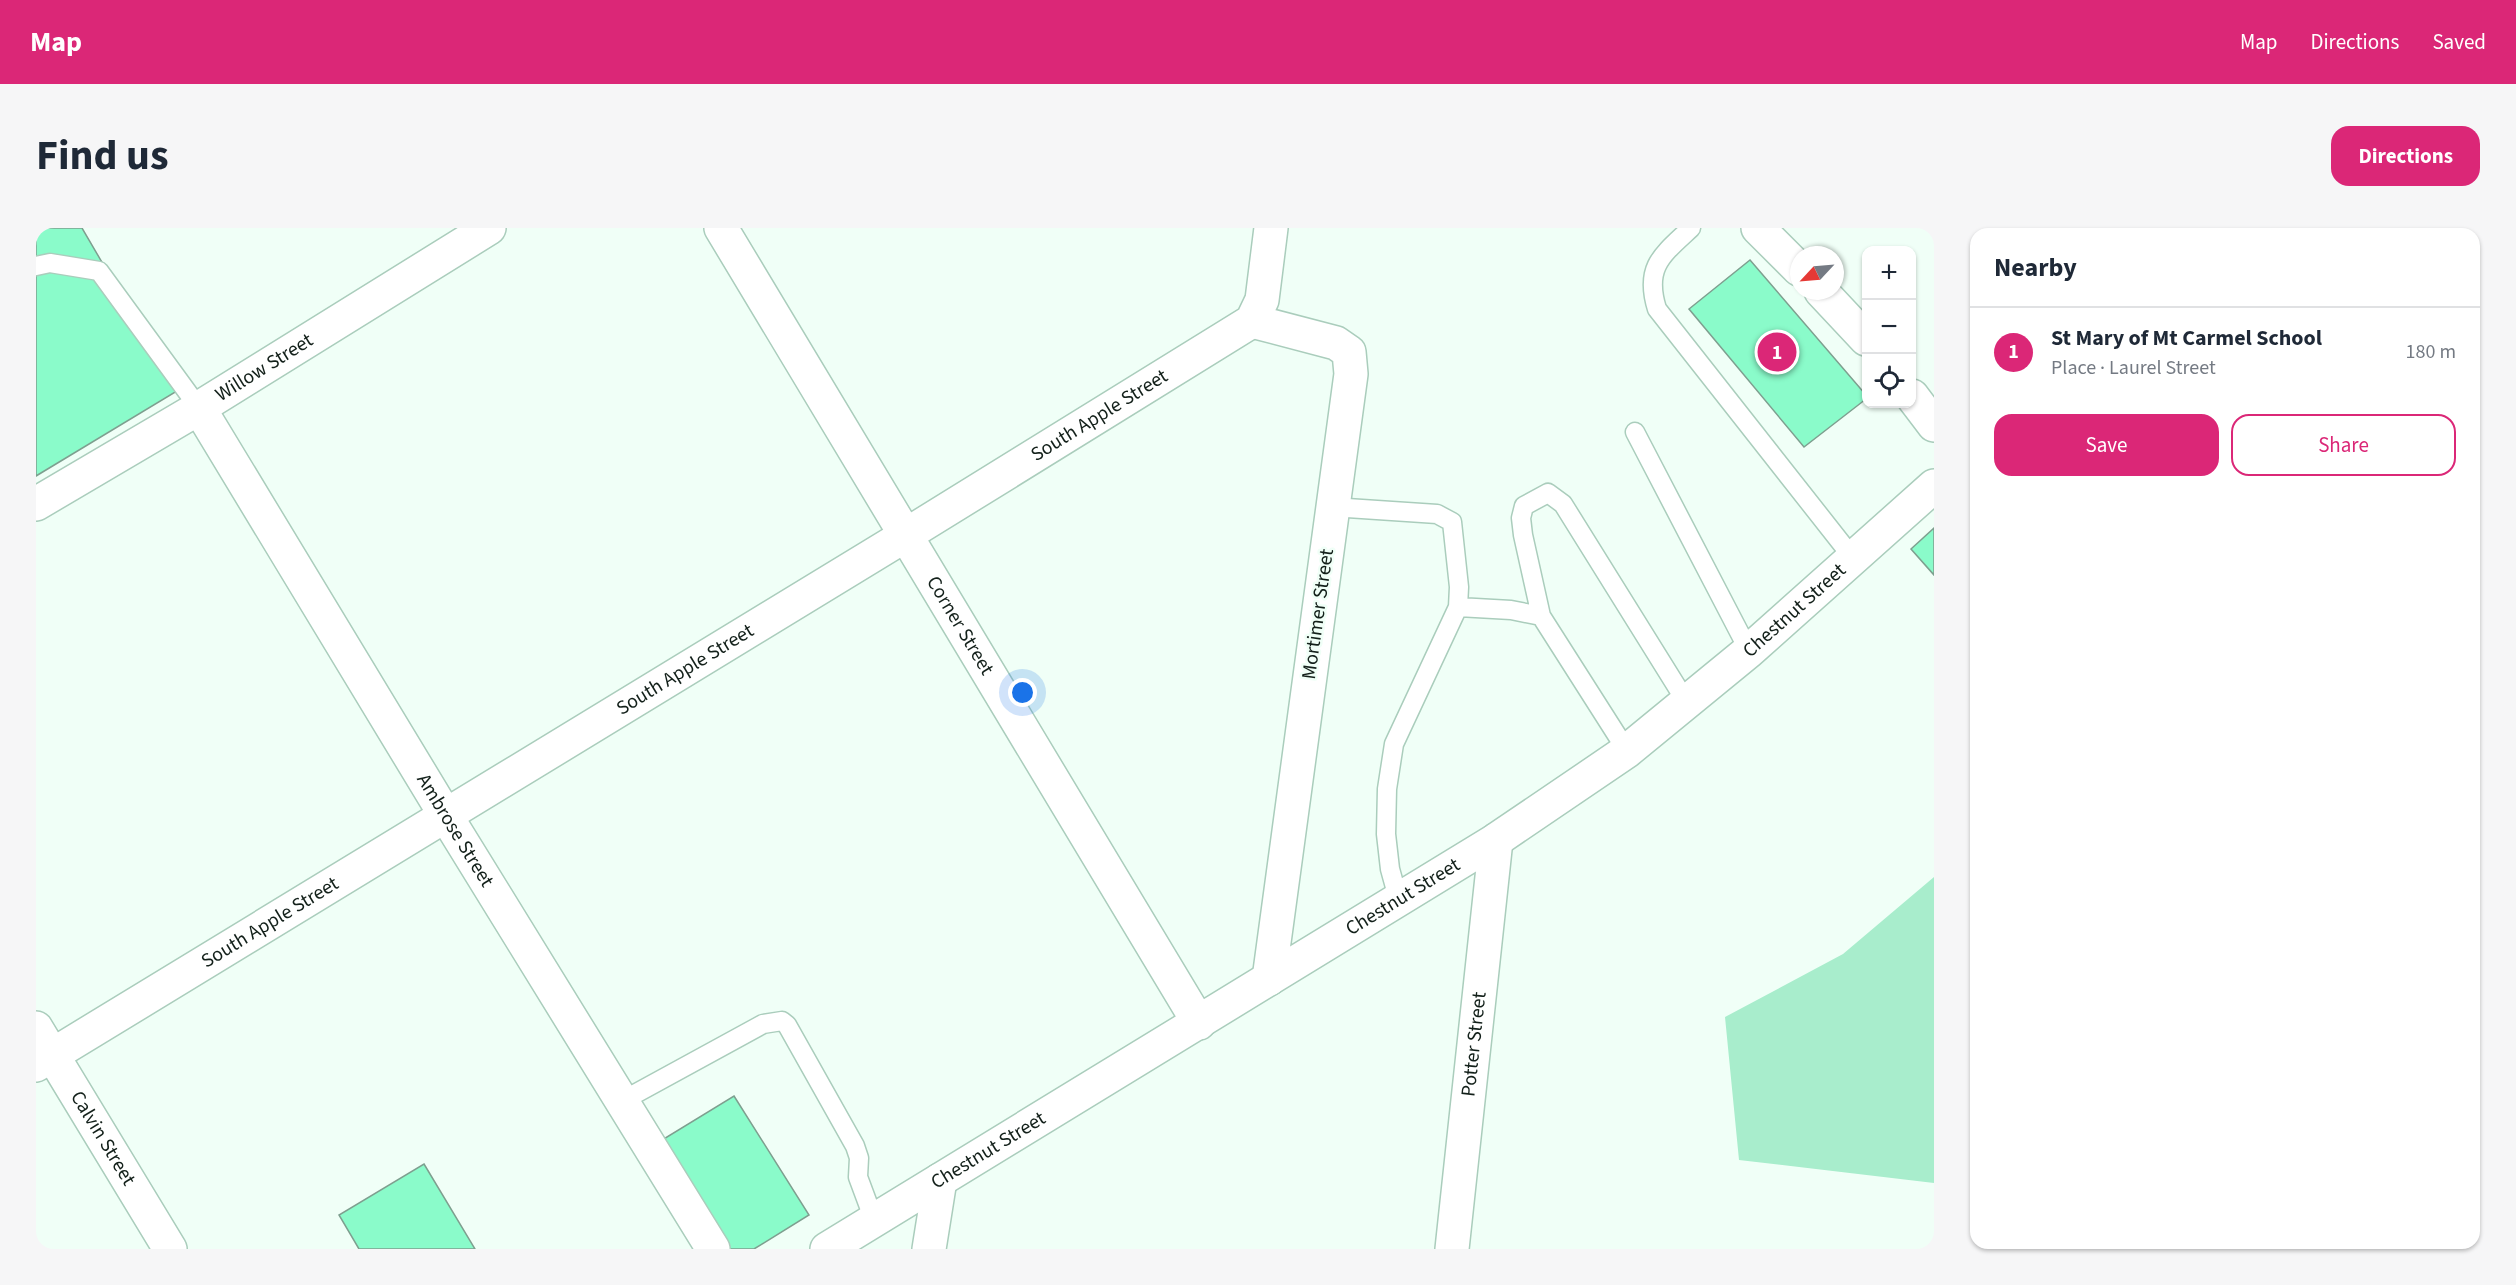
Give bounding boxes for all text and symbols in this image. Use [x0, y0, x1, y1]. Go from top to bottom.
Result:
text: Map [30, 22, 82, 62]
text: Map [2240, 27, 2278, 57]
text: Directions [2311, 27, 2399, 57]
text: Saved [2432, 27, 2486, 57]
text: Find us [36, 126, 169, 186]
button: Directions [2331, 126, 2480, 186]
north arrow [1790, 246, 1844, 300]
map controls [1862, 246, 1916, 408]
button: + [1862, 246, 1916, 300]
text: Nearby [1994, 249, 2077, 286]
button: − [1862, 300, 1916, 354]
text: St Mary of Mt Carmel School [2051, 322, 2322, 354]
street label: Willow Street [210, 326, 319, 408]
pin: 1 [1758, 330, 1796, 374]
text: 1 [2008, 338, 2019, 366]
text: 180 m [2406, 338, 2456, 366]
button: locate [1862, 354, 1916, 408]
text: Place · Laurel Street [2051, 354, 2216, 382]
street label: South Apple Street [1025, 362, 1173, 468]
button: Save [1994, 414, 2219, 476]
button: Share [2231, 414, 2456, 476]
street label: Mortimer Street [1295, 547, 1341, 681]
street label: Chestnut Street [1737, 557, 1852, 664]
street label: Corner Street [919, 571, 1001, 681]
street label: South Apple Street [611, 617, 759, 722]
your location [1008, 678, 1037, 707]
street label: Ambrose Street [410, 768, 501, 893]
street label: Chestnut Street [1340, 851, 1466, 943]
street label: South Apple Street [196, 870, 344, 975]
street label: Potter Street [1454, 990, 1494, 1098]
street label: Calvin Street [63, 1086, 142, 1191]
street label: Chestnut Street [926, 1105, 1051, 1196]

